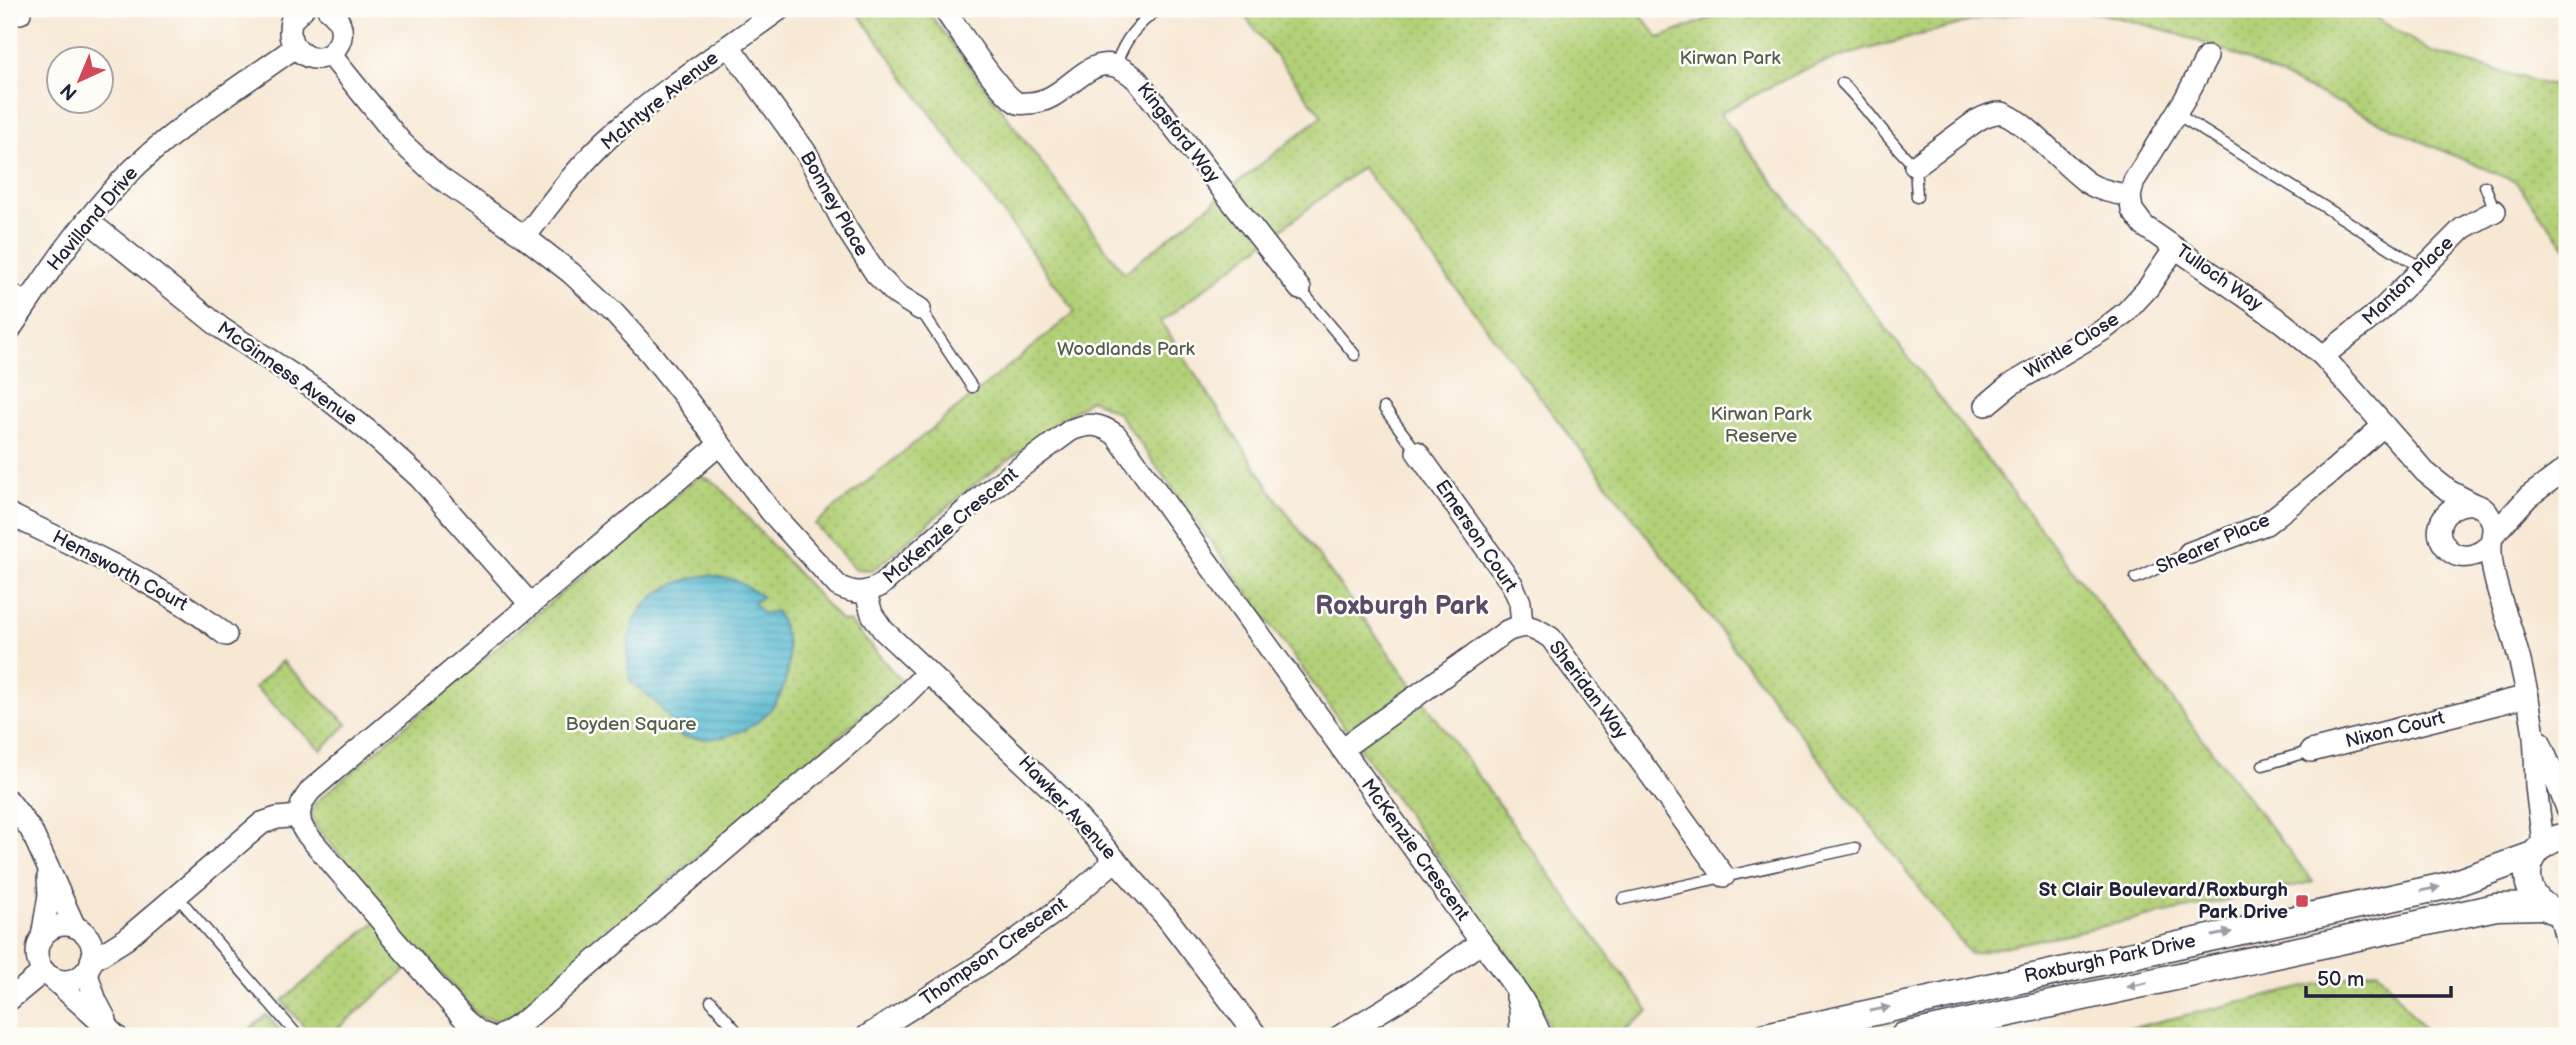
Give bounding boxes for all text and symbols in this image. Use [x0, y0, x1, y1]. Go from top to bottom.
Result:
north arrow [46, 46, 116, 116]
street label: McIntyre Avenue [597, 47, 723, 155]
park label: Kirwan Park [1680, 47, 1781, 70]
text: N [56, 78, 82, 104]
street label: Kingsford Way [1132, 78, 1225, 188]
street label: Bonney Place [795, 148, 873, 260]
street label: Havilland Drive [43, 162, 143, 276]
street label: Manton Place [2358, 232, 2458, 330]
street label: Tulloch Way [2171, 240, 2267, 316]
street label: Wintle Close [2021, 308, 2123, 384]
street label: McGinness Avenue [213, 317, 361, 431]
park label: Woodlands Park [1057, 338, 1196, 361]
park label: Kirwan Park Reserve [1711, 403, 1812, 448]
street label: McKenzie Crescent [879, 463, 1023, 589]
street label: Emerson Court [1430, 476, 1522, 596]
street label: Shearer Place [2153, 509, 2273, 579]
street label: Hemsworth Court [48, 526, 192, 616]
district label: Roxburgh Park [1315, 591, 1489, 622]
street label: Sheridan Way [1544, 636, 1633, 744]
street label: Nixon Court [2343, 707, 2447, 753]
park label: Boyden Square [566, 713, 696, 736]
street label: Hawker Avenue [1013, 751, 1121, 865]
street label: McKenzie Crescent [1356, 775, 1474, 925]
place label: St Clair Boulevard/Roxburgh Park Drive [2039, 879, 2288, 924]
one-way arrow [2419, 883, 2441, 894]
street label: Thompson Crescent [916, 893, 1072, 1011]
marker: St Clair Boulevard/Roxburgh Park Drive [2294, 893, 2310, 909]
one-way arrow [2211, 928, 2233, 939]
street label: Roxburgh Park Drive [2022, 930, 2198, 988]
scale bar [2306, 954, 2452, 998]
text: 50 m [2317, 967, 2364, 992]
one-way arrow [2126, 980, 2148, 991]
one-way arrow [1869, 1004, 1891, 1015]

